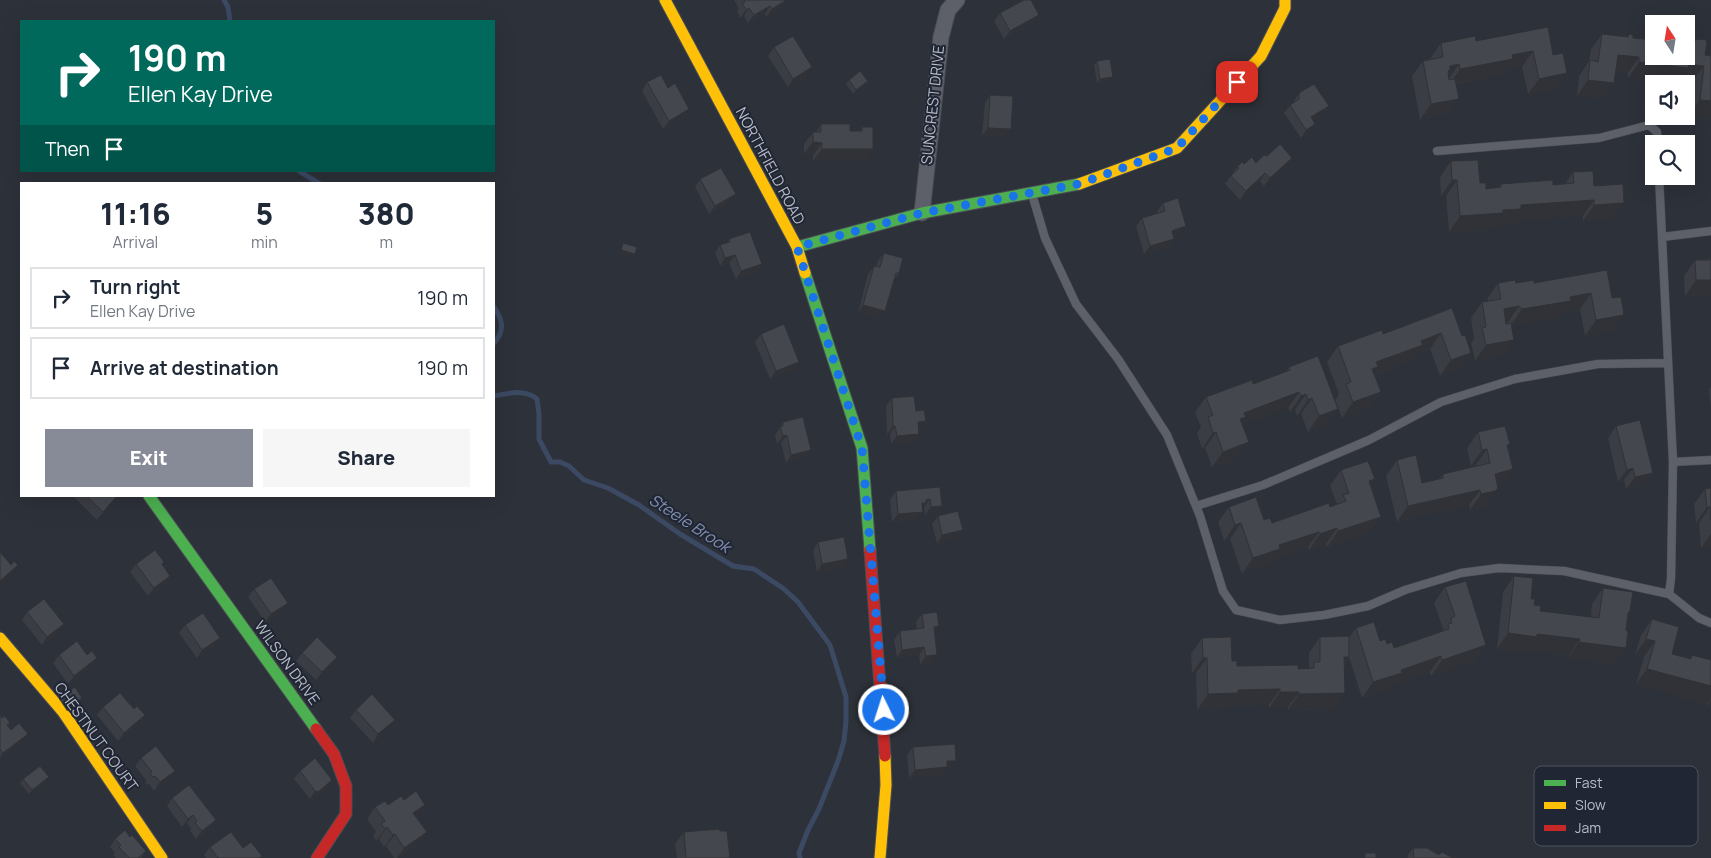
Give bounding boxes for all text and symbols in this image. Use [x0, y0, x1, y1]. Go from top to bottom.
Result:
north arrow [1645, 15, 1695, 65]
map controls [1645, 15, 1695, 185]
text: 190 m [128, 34, 227, 82]
icon: right [45, 40, 110, 105]
street label: SUNCREST DRIVE [916, 44, 949, 166]
pin [1216, 61, 1258, 103]
icon: arrive [1223, 68, 1251, 96]
button: sound [1645, 75, 1695, 125]
text: Ellen Kay Drive [128, 79, 273, 109]
street label: NORTHFIELD ROAD [731, 104, 810, 228]
icon: arrive [100, 135, 128, 163]
button: search [1645, 135, 1695, 185]
text: Then [45, 136, 90, 162]
text: 11:16 [100, 193, 171, 234]
text: 5 [255, 193, 273, 234]
text: 380 [358, 193, 415, 234]
text: Arrival [113, 231, 158, 253]
text: min [251, 231, 278, 253]
text: m [380, 231, 393, 253]
text: Turn right [90, 274, 180, 300]
icon: right [47, 284, 75, 312]
text: 190 m [417, 285, 468, 311]
text: Ellen Kay Drive [90, 300, 195, 322]
icon: arrive [47, 354, 75, 382]
text: Arrive at destination [90, 355, 279, 381]
text: 190 m [417, 355, 468, 381]
button: Exit [45, 429, 253, 487]
button: Share [263, 429, 470, 487]
water label: Steele Brook [645, 488, 737, 559]
street label: WILSON DRIVE [250, 616, 325, 709]
street label: CHESTNUT COURT [50, 678, 143, 796]
position arrow [857, 683, 909, 735]
legend [1534, 766, 1698, 846]
text: Fast [1575, 773, 1603, 792]
text: Slow [1575, 795, 1606, 814]
text: Jam [1575, 818, 1601, 837]

